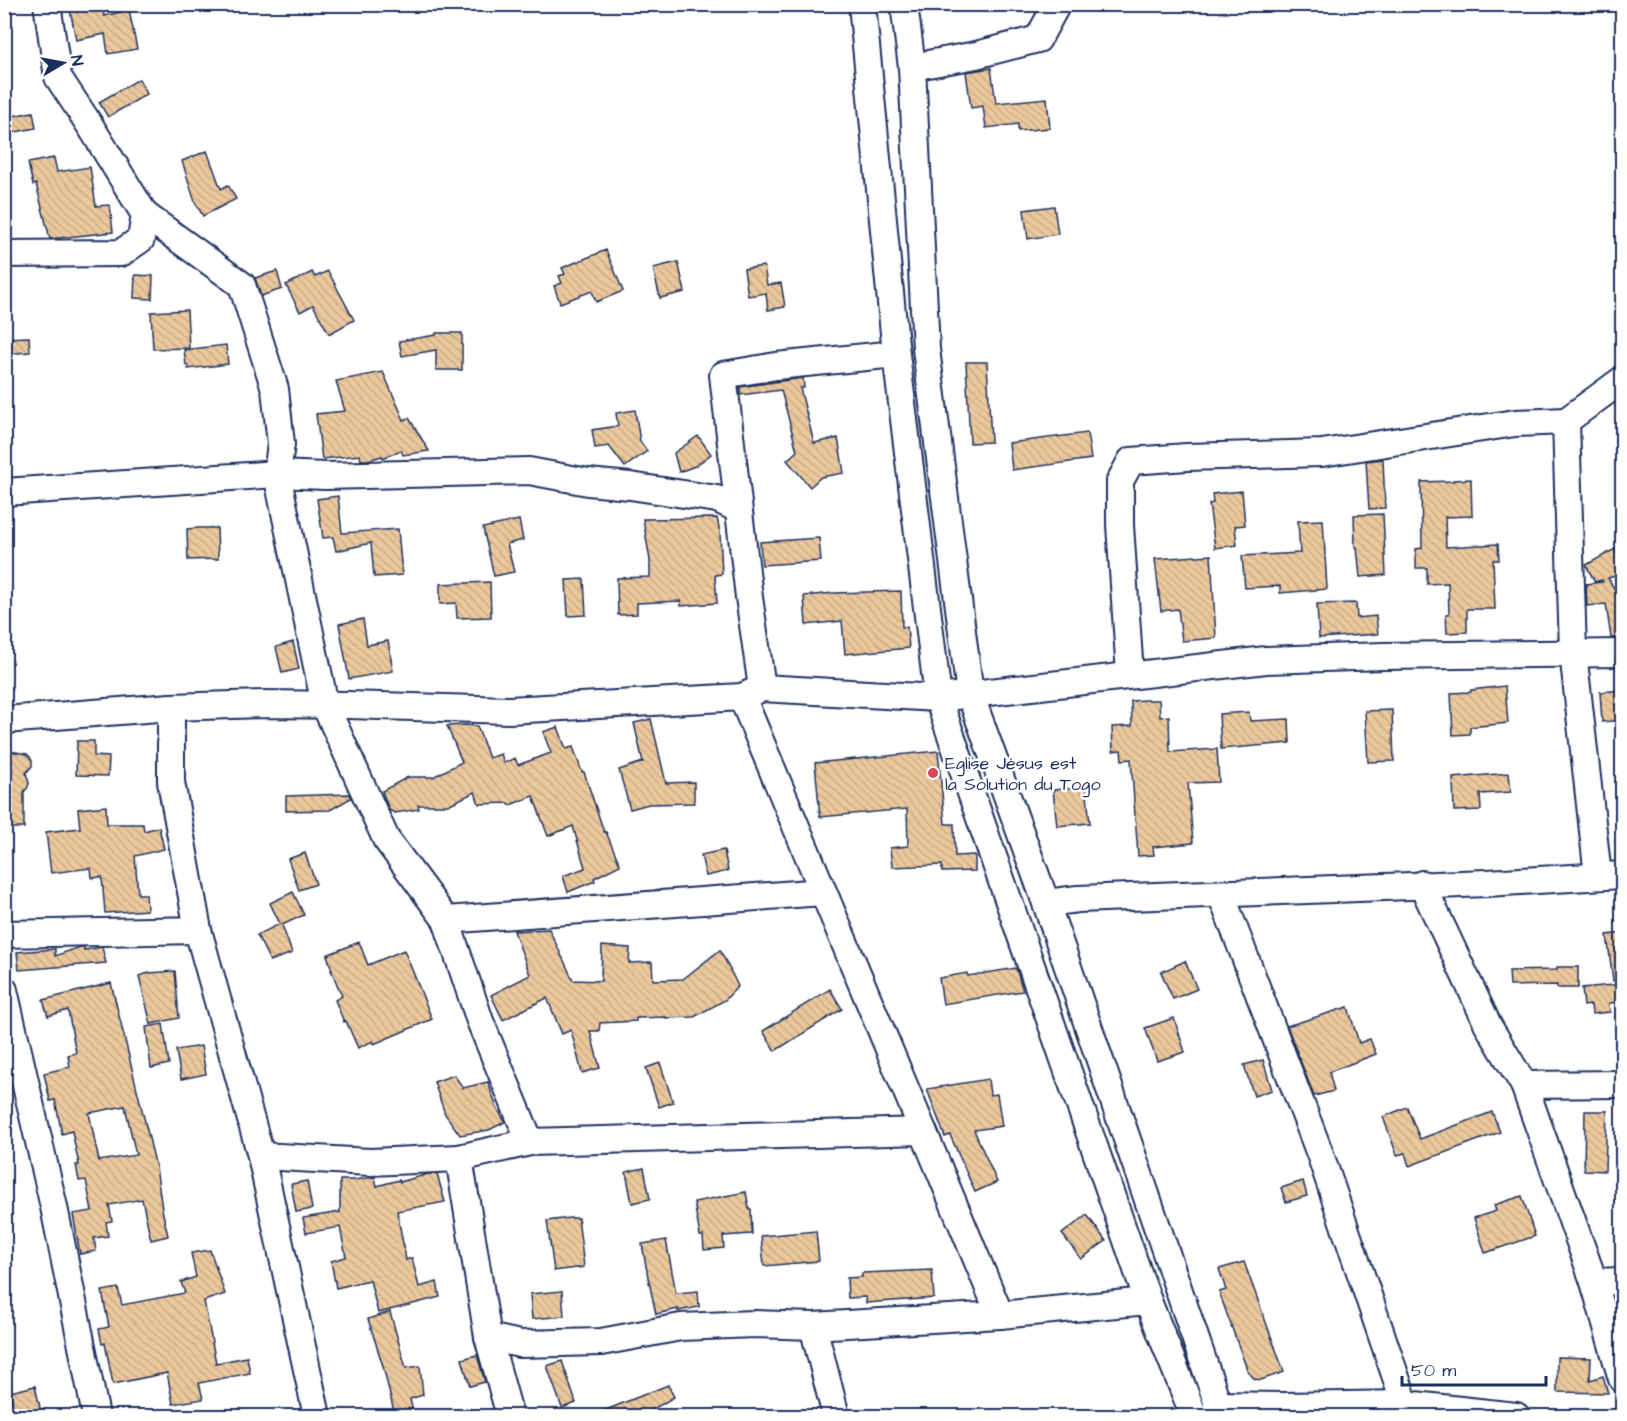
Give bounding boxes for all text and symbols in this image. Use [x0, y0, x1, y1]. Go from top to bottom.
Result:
north arrow [33, 33, 93, 93]
text: N [65, 54, 88, 67]
place label: Eglise Jésus est la Solution du Togo [945, 751, 1101, 798]
marker: Eglise Jésus est la Solution du Togo [926, 766, 940, 780]
scale bar [1402, 1349, 1546, 1387]
text: 50 m [1411, 1358, 1456, 1383]

